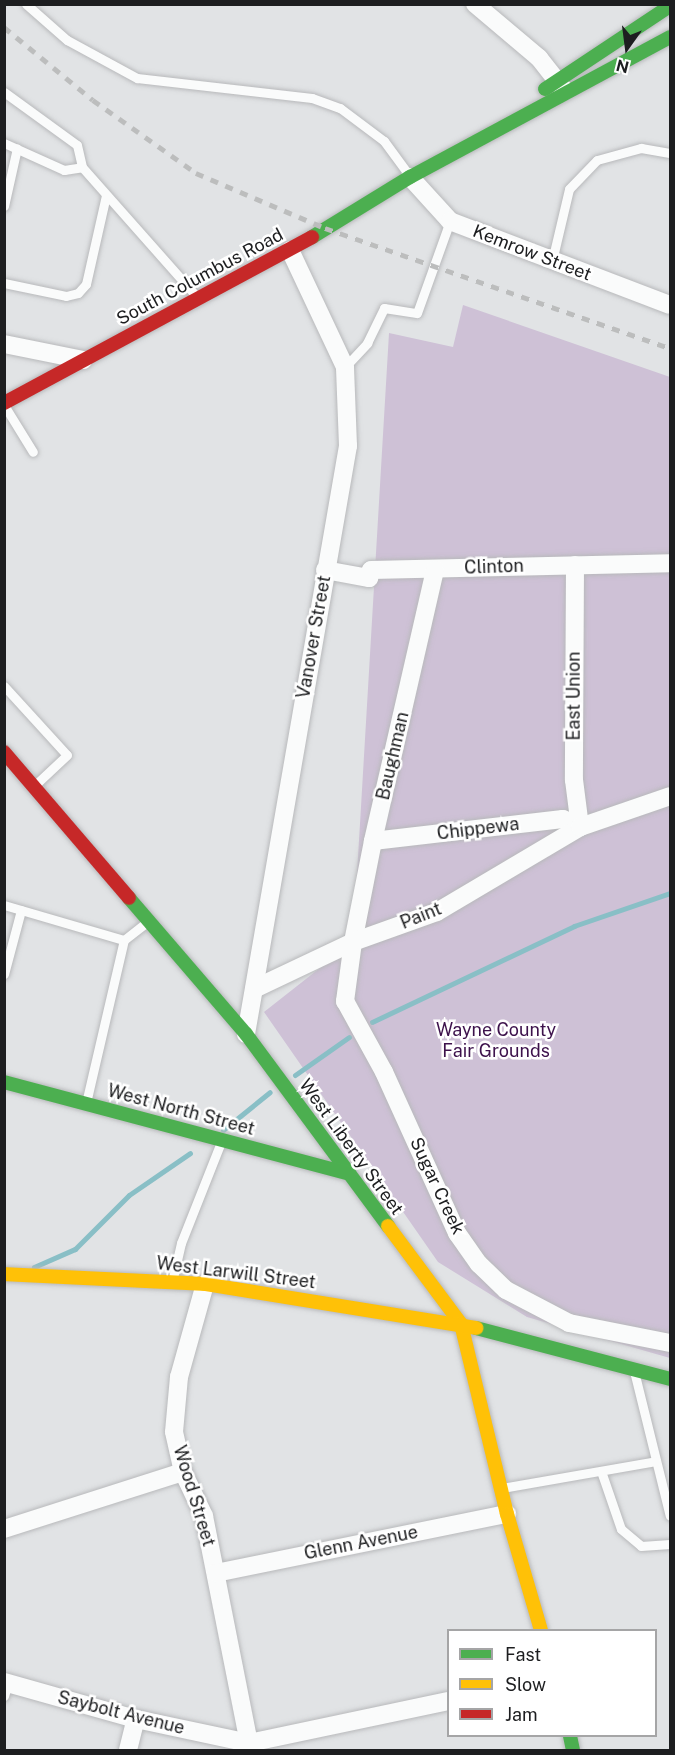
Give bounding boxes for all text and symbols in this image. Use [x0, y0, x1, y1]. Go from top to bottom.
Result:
north arrow [597, 18, 657, 78]
text: N [614, 55, 631, 77]
street label: Kemrow Street [470, 220, 594, 286]
street label: South Columbus Road [113, 224, 287, 330]
street label: Clinton [464, 555, 524, 579]
street label: Vanover Street [293, 574, 335, 700]
street label: East Union [563, 651, 585, 741]
street label: Baughman [372, 710, 414, 802]
street label: Chippewa [436, 813, 520, 845]
street label: Paint [397, 898, 445, 934]
park label: Wayne County Fair Grounds [436, 1020, 556, 1062]
street label: West Liberty Street [294, 1075, 408, 1219]
street label: West North Street [105, 1080, 257, 1140]
street label: Sugar Creek [405, 1134, 469, 1238]
street label: West Larwill Street [155, 1253, 317, 1293]
street label: Wood Street [168, 1443, 220, 1549]
street label: Glenn Avenue [302, 1521, 420, 1565]
legend [447, 1629, 657, 1737]
text: Fast [505, 1644, 541, 1665]
text: Slow [505, 1674, 546, 1695]
street label: Saybolt Avenue [55, 1687, 187, 1739]
text: Jam [505, 1704, 538, 1725]

